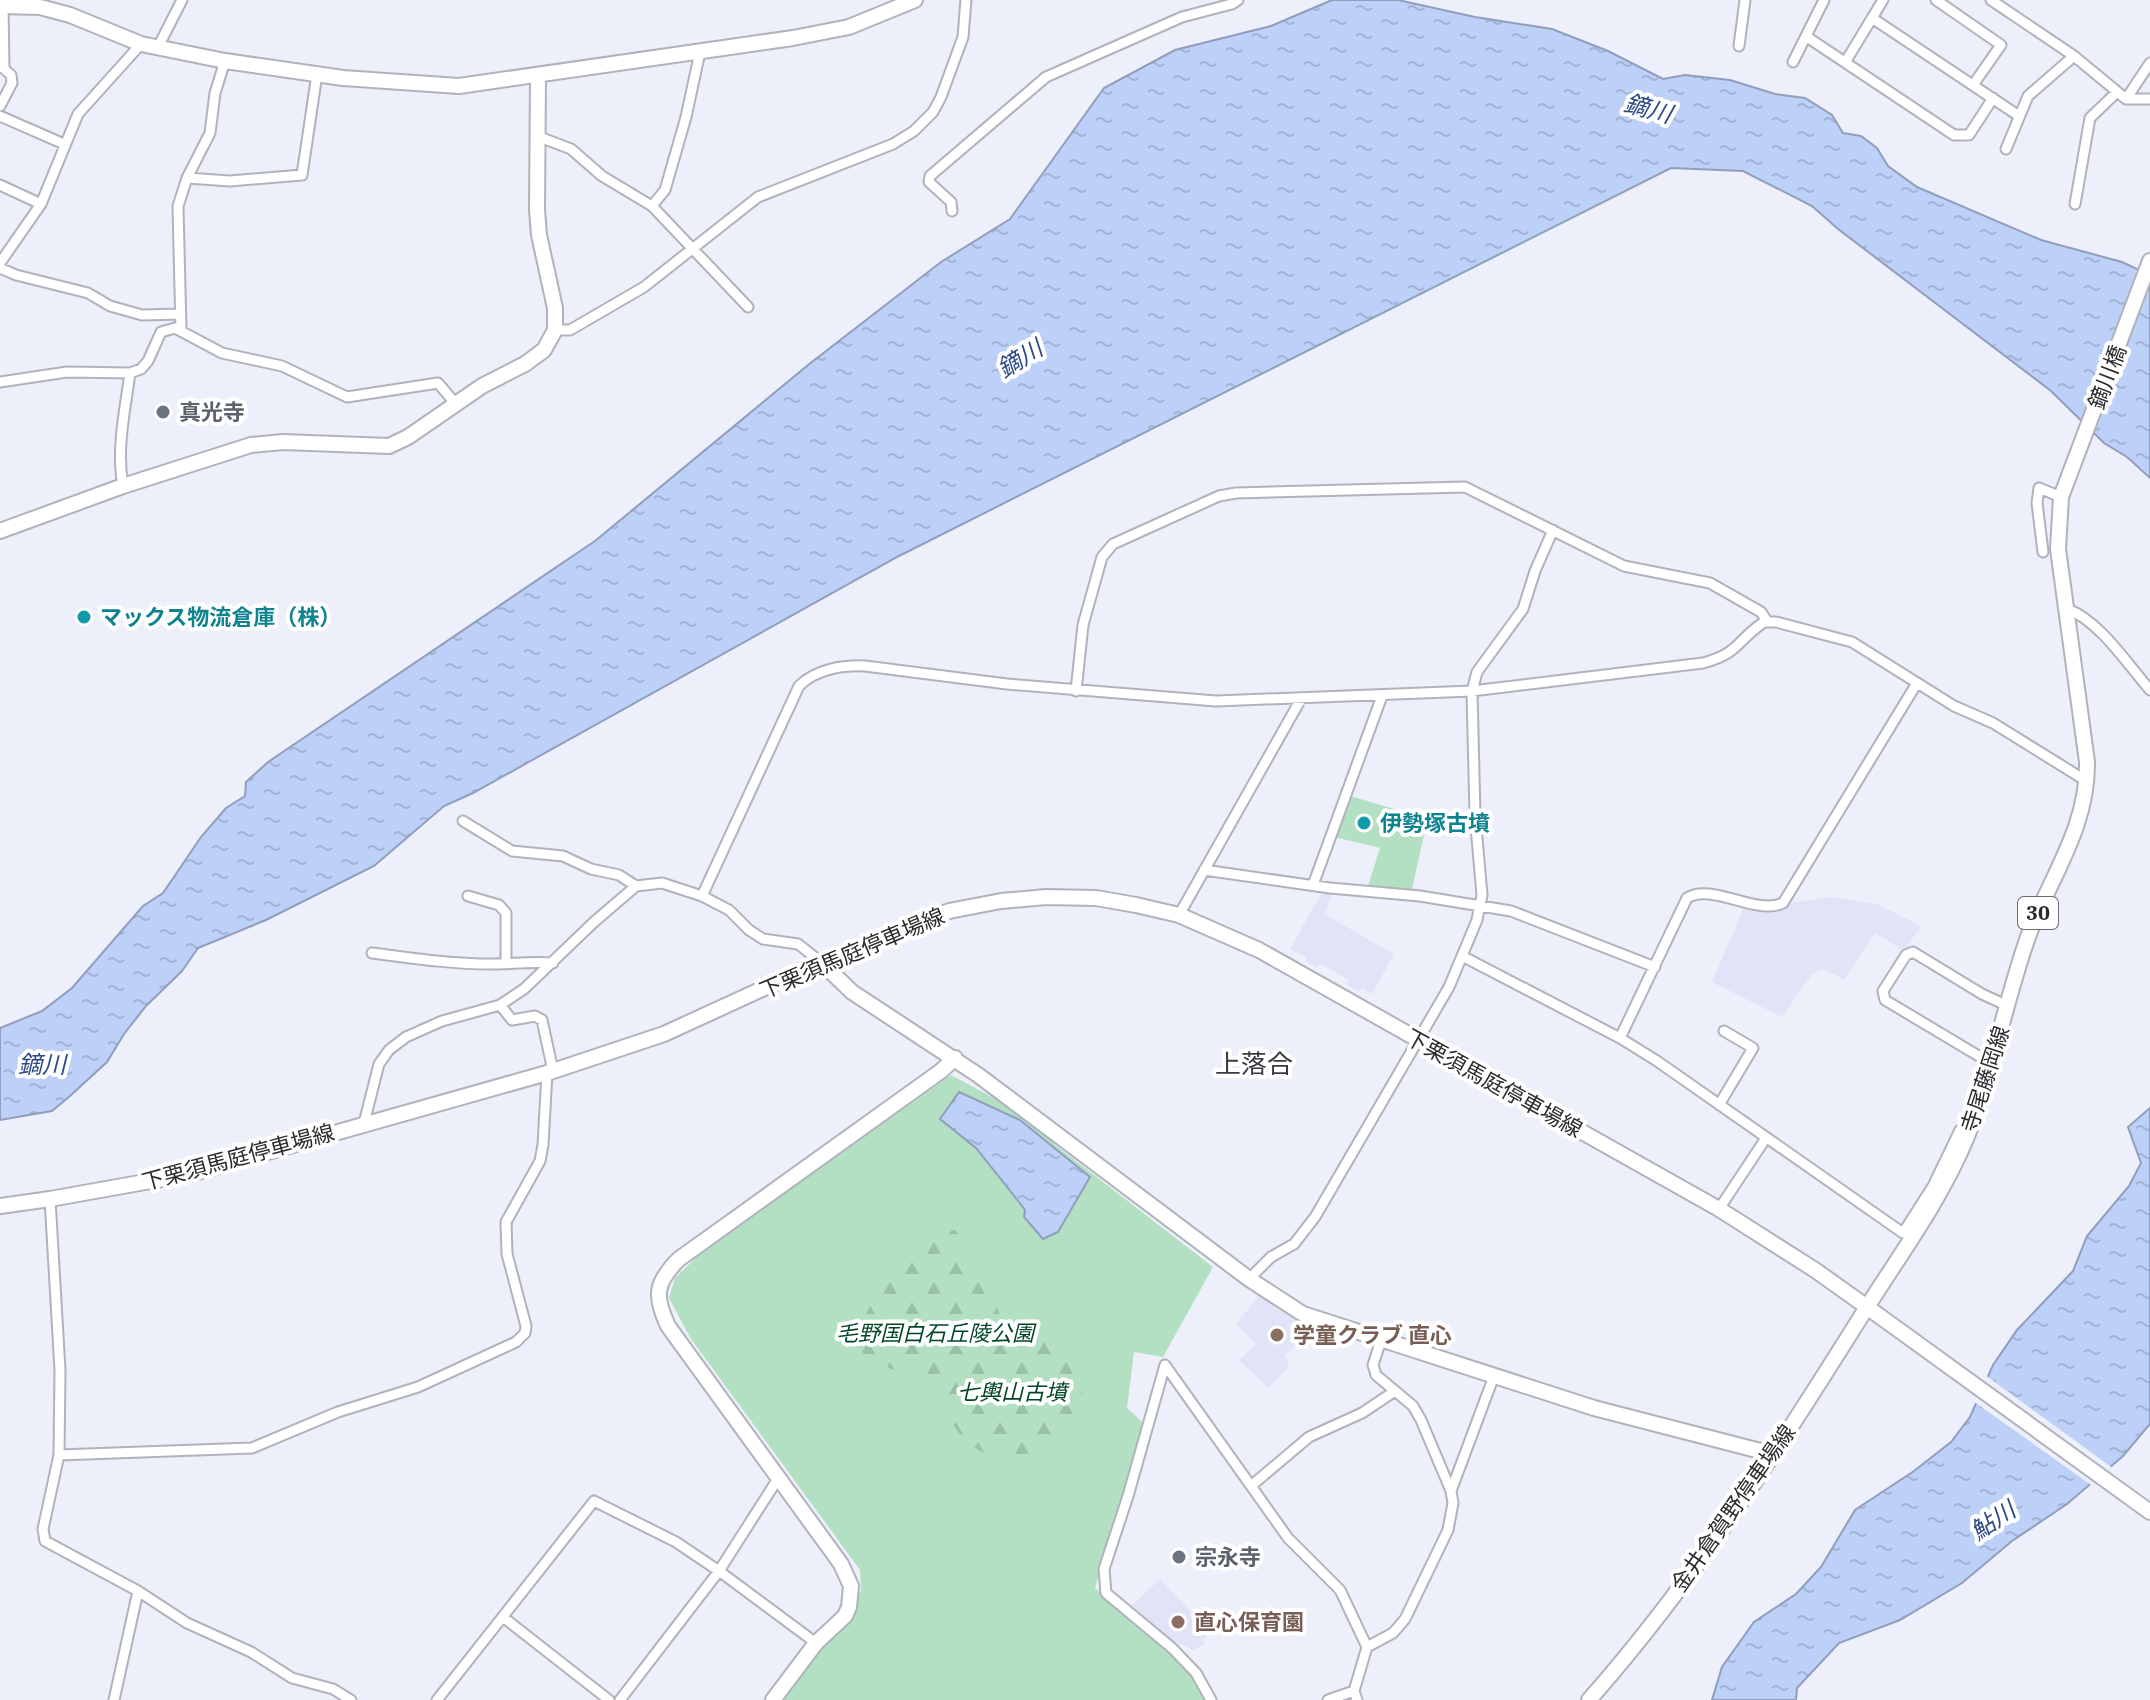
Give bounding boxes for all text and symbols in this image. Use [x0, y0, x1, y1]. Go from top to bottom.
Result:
water label: 鏑川 [1621, 86, 1678, 130]
water label: 鏑川 [991, 330, 1051, 384]
street label: 鏑川橋 [2081, 341, 2132, 413]
place label: 真光寺 [179, 397, 245, 426]
marker: 真光寺 [154, 403, 172, 421]
place label: マックス物流倉庫（株） [100, 602, 341, 631]
marker: マックス物流倉庫（株） [75, 608, 93, 626]
place label: 伊勢塚古墳 [1380, 808, 1490, 837]
marker: 伊勢塚古墳 [1355, 814, 1373, 832]
road number: 30 [2018, 897, 2058, 929]
street label: 下栗須馬庭停車場線 [755, 901, 949, 1005]
street label: 下栗須馬庭停車場線 [1401, 1022, 1588, 1143]
street label: 寺尾藤岡線 [1954, 1022, 2015, 1136]
district label: 上落合 [1215, 1046, 1293, 1080]
water label: 鏑川 [18, 1048, 69, 1080]
street label: 下栗須馬庭停車場線 [138, 1117, 337, 1196]
park label: 毛野国白石丘陵公園 [836, 1318, 1037, 1347]
place label: 学童クラブ 直心 [1293, 1320, 1452, 1349]
marker: 学童クラブ 直心 [1268, 1326, 1286, 1344]
park label: 七輿山古墳 [957, 1377, 1070, 1406]
street label: 金井倉賀野停車場線 [1664, 1418, 1801, 1597]
water label: 鮎川 [1964, 1492, 2024, 1547]
place label: 宗永寺 [1195, 1542, 1261, 1571]
marker: 宗永寺 [1170, 1548, 1188, 1566]
place label: 直心保育園 [1194, 1607, 1304, 1636]
marker: 直心保育園 [1169, 1613, 1187, 1631]

